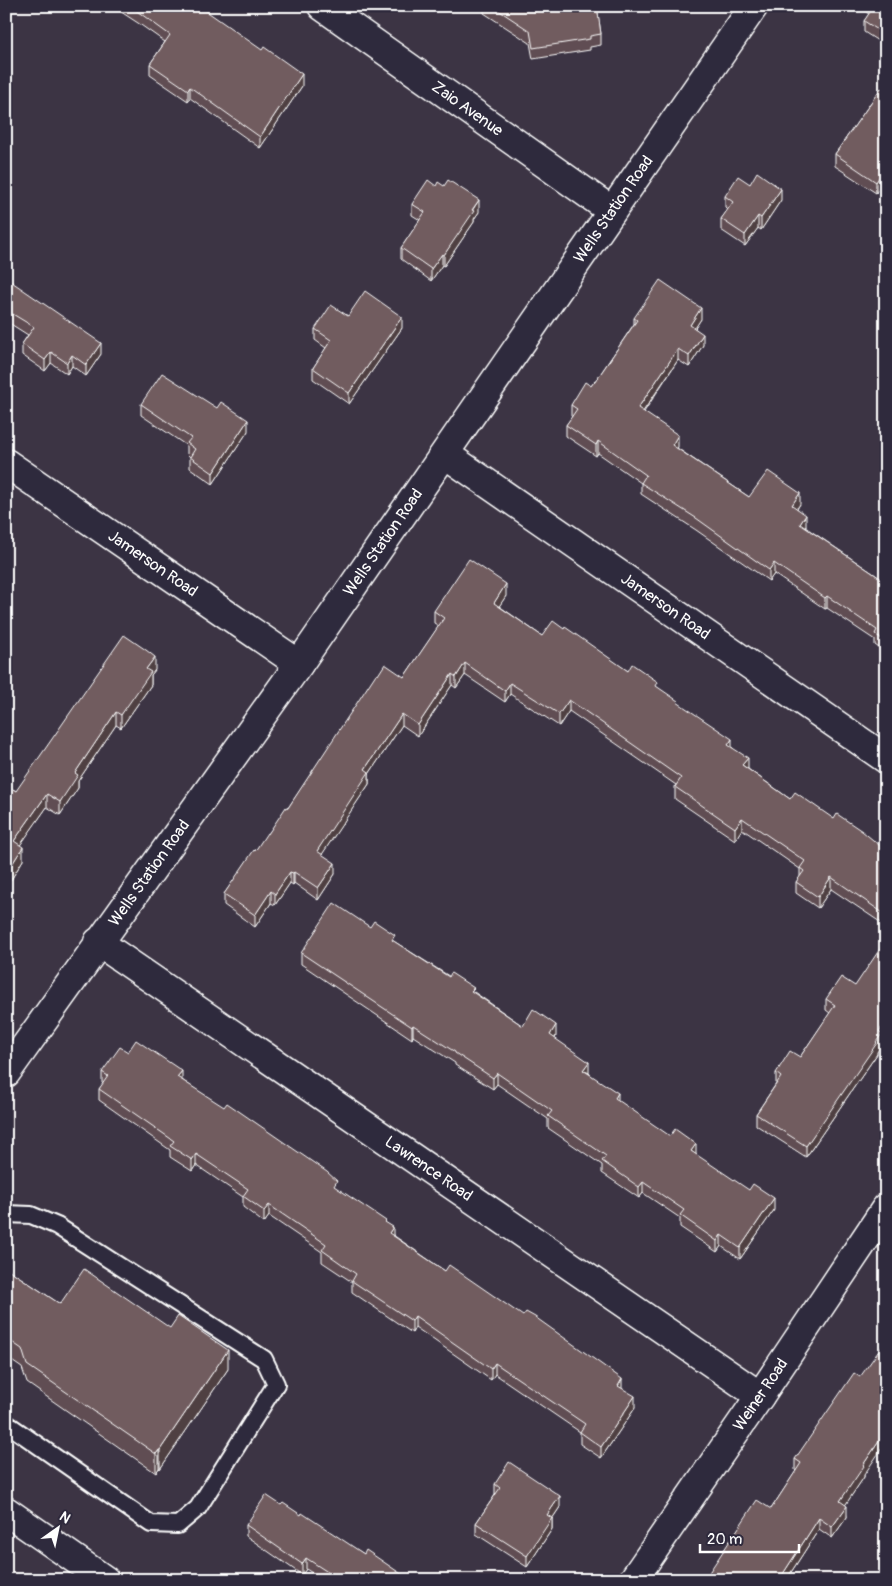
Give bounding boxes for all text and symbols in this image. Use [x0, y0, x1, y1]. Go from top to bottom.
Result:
street label: Zaio Avenue [428, 77, 507, 141]
street label: Wells Station Road [569, 152, 658, 267]
street label: Wells Station Road [339, 485, 427, 600]
street label: Jamerson Road [104, 526, 201, 601]
street label: Jamerson Road [617, 569, 714, 644]
street label: Wells Station Road [104, 816, 194, 930]
street label: Lawrence Road [381, 1132, 476, 1206]
street label: Weiner Road [729, 1355, 792, 1435]
north arrow [32, 1504, 82, 1554]
text: N [56, 1508, 73, 1527]
scale bar [700, 1521, 798, 1553]
text: 20 m [707, 1530, 742, 1549]

